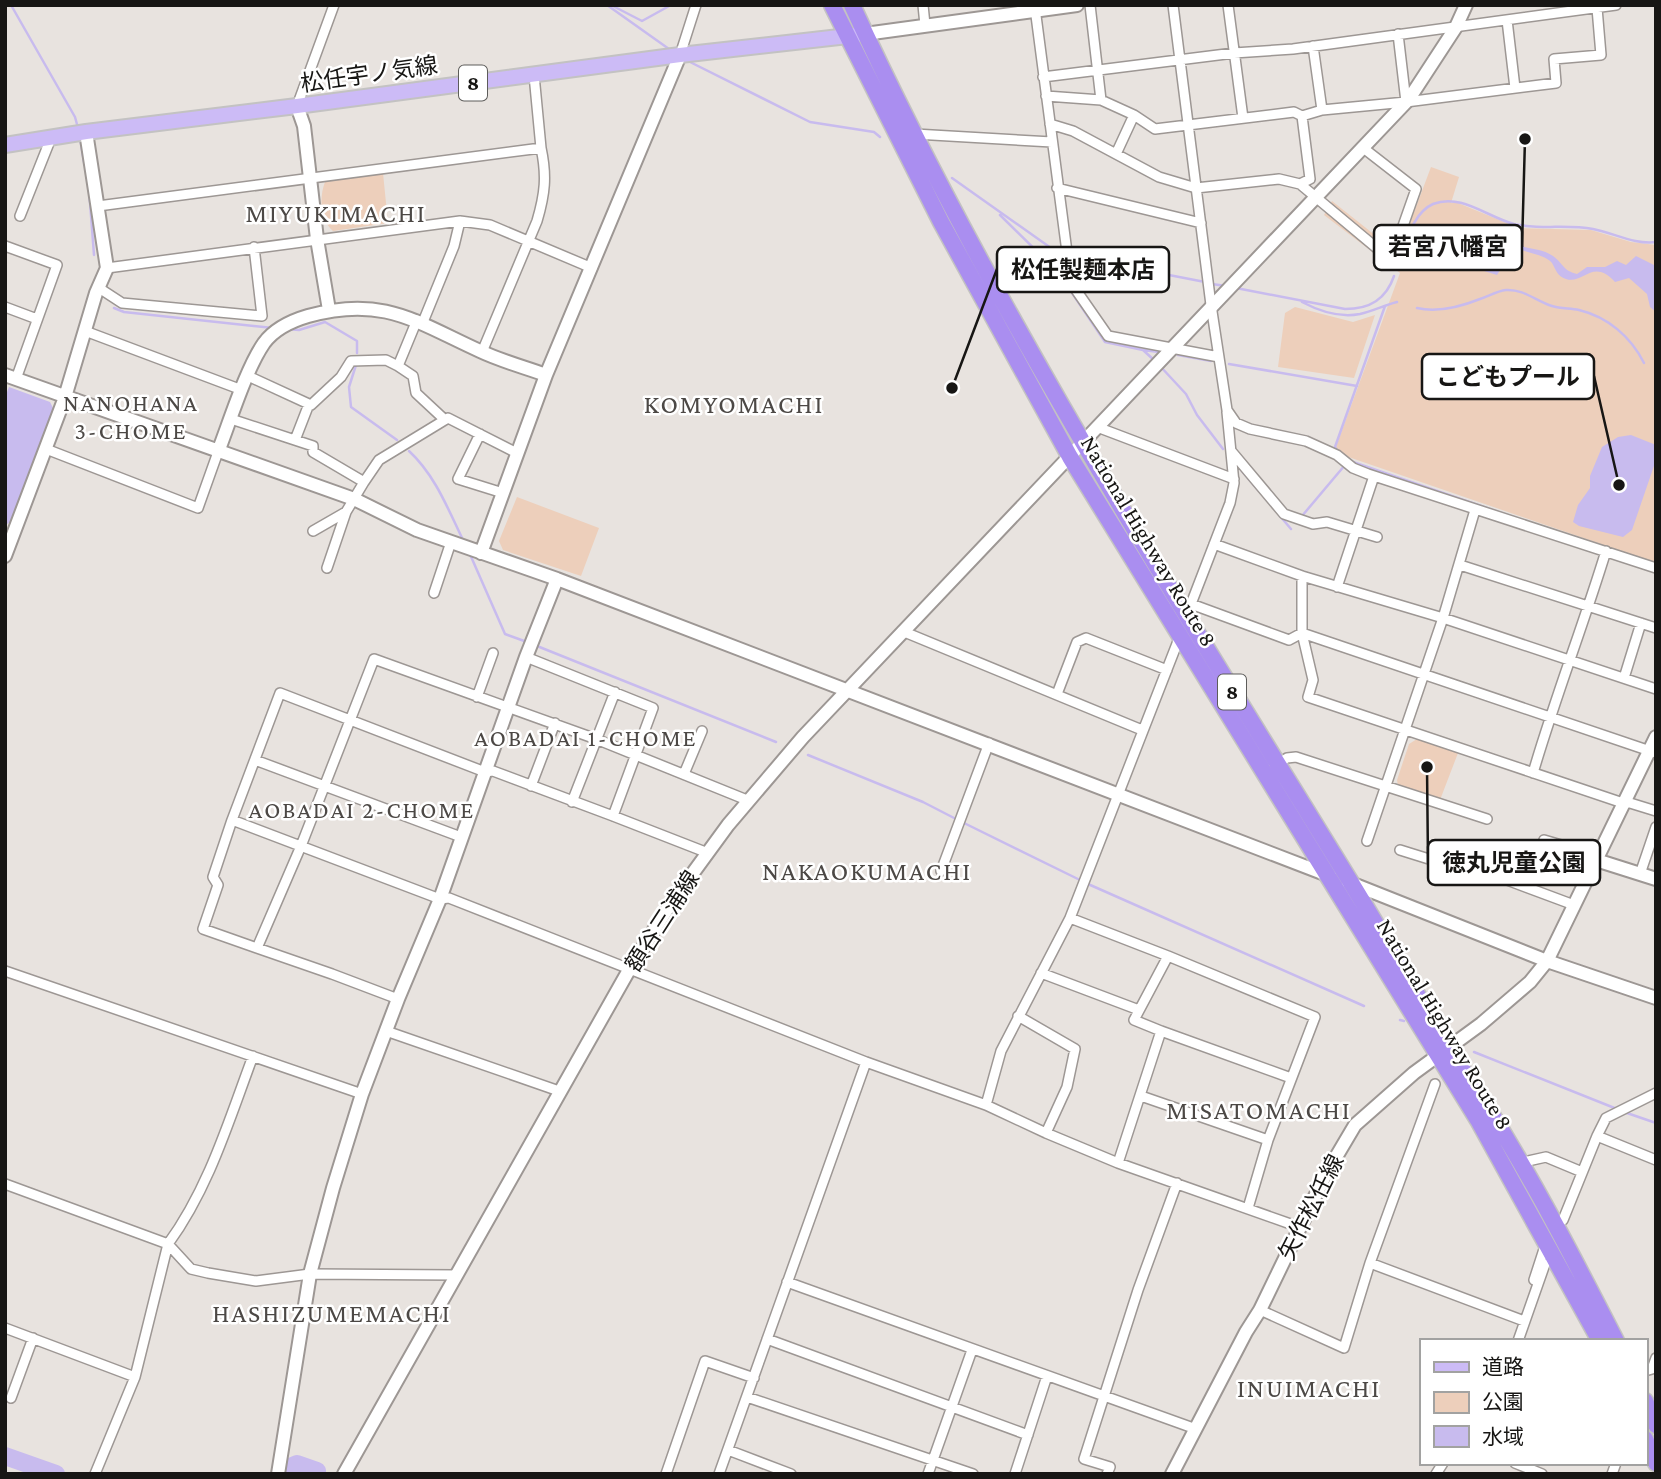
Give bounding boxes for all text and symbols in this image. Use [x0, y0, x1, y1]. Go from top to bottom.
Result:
street label: 松任宇ノ気線 [299, 52, 439, 96]
road number: 8 [459, 66, 487, 100]
district label: MIYUKIMACHI [245, 199, 427, 228]
callout: 若宮八幡宮 [1374, 225, 1522, 270]
text: 若宮八幡宮 [1388, 233, 1508, 260]
callout: 松任製麺本店 [997, 247, 1169, 292]
text: 松任製麺本店 [1011, 256, 1155, 283]
callout: こどもプール [1422, 354, 1594, 399]
text: こどもプール [1436, 363, 1580, 390]
district label: NANOHANA 3-CHOME [63, 389, 199, 444]
district label: KOMYOMACHI [644, 390, 824, 419]
street label: National Highway Route 8 [1076, 431, 1222, 651]
road number: 8 [1218, 674, 1246, 710]
district label: AOBADAI 1-CHOME [474, 724, 698, 751]
district label: AOBADAI 2-CHOME [249, 796, 475, 823]
callout: 徳丸児童公園 [1428, 840, 1600, 885]
text: 徳丸児童公園 [1442, 849, 1586, 876]
district label: NAKAOKUMACHI [762, 857, 972, 886]
street label: 額谷三浦線 [620, 866, 704, 976]
street label: National Highway Route 8 [1372, 914, 1518, 1134]
district label: MISATOMACHI [1166, 1096, 1352, 1125]
street label: 矢作松任線 [1273, 1150, 1349, 1264]
district label: HASHIZUMEMACHI [212, 1299, 452, 1328]
legend [1420, 1339, 1647, 1465]
text: 道路 [1482, 1355, 1524, 1379]
district label: INUIMACHI [1237, 1374, 1381, 1403]
text: 公園 [1482, 1390, 1524, 1414]
text: 水域 [1482, 1425, 1524, 1449]

